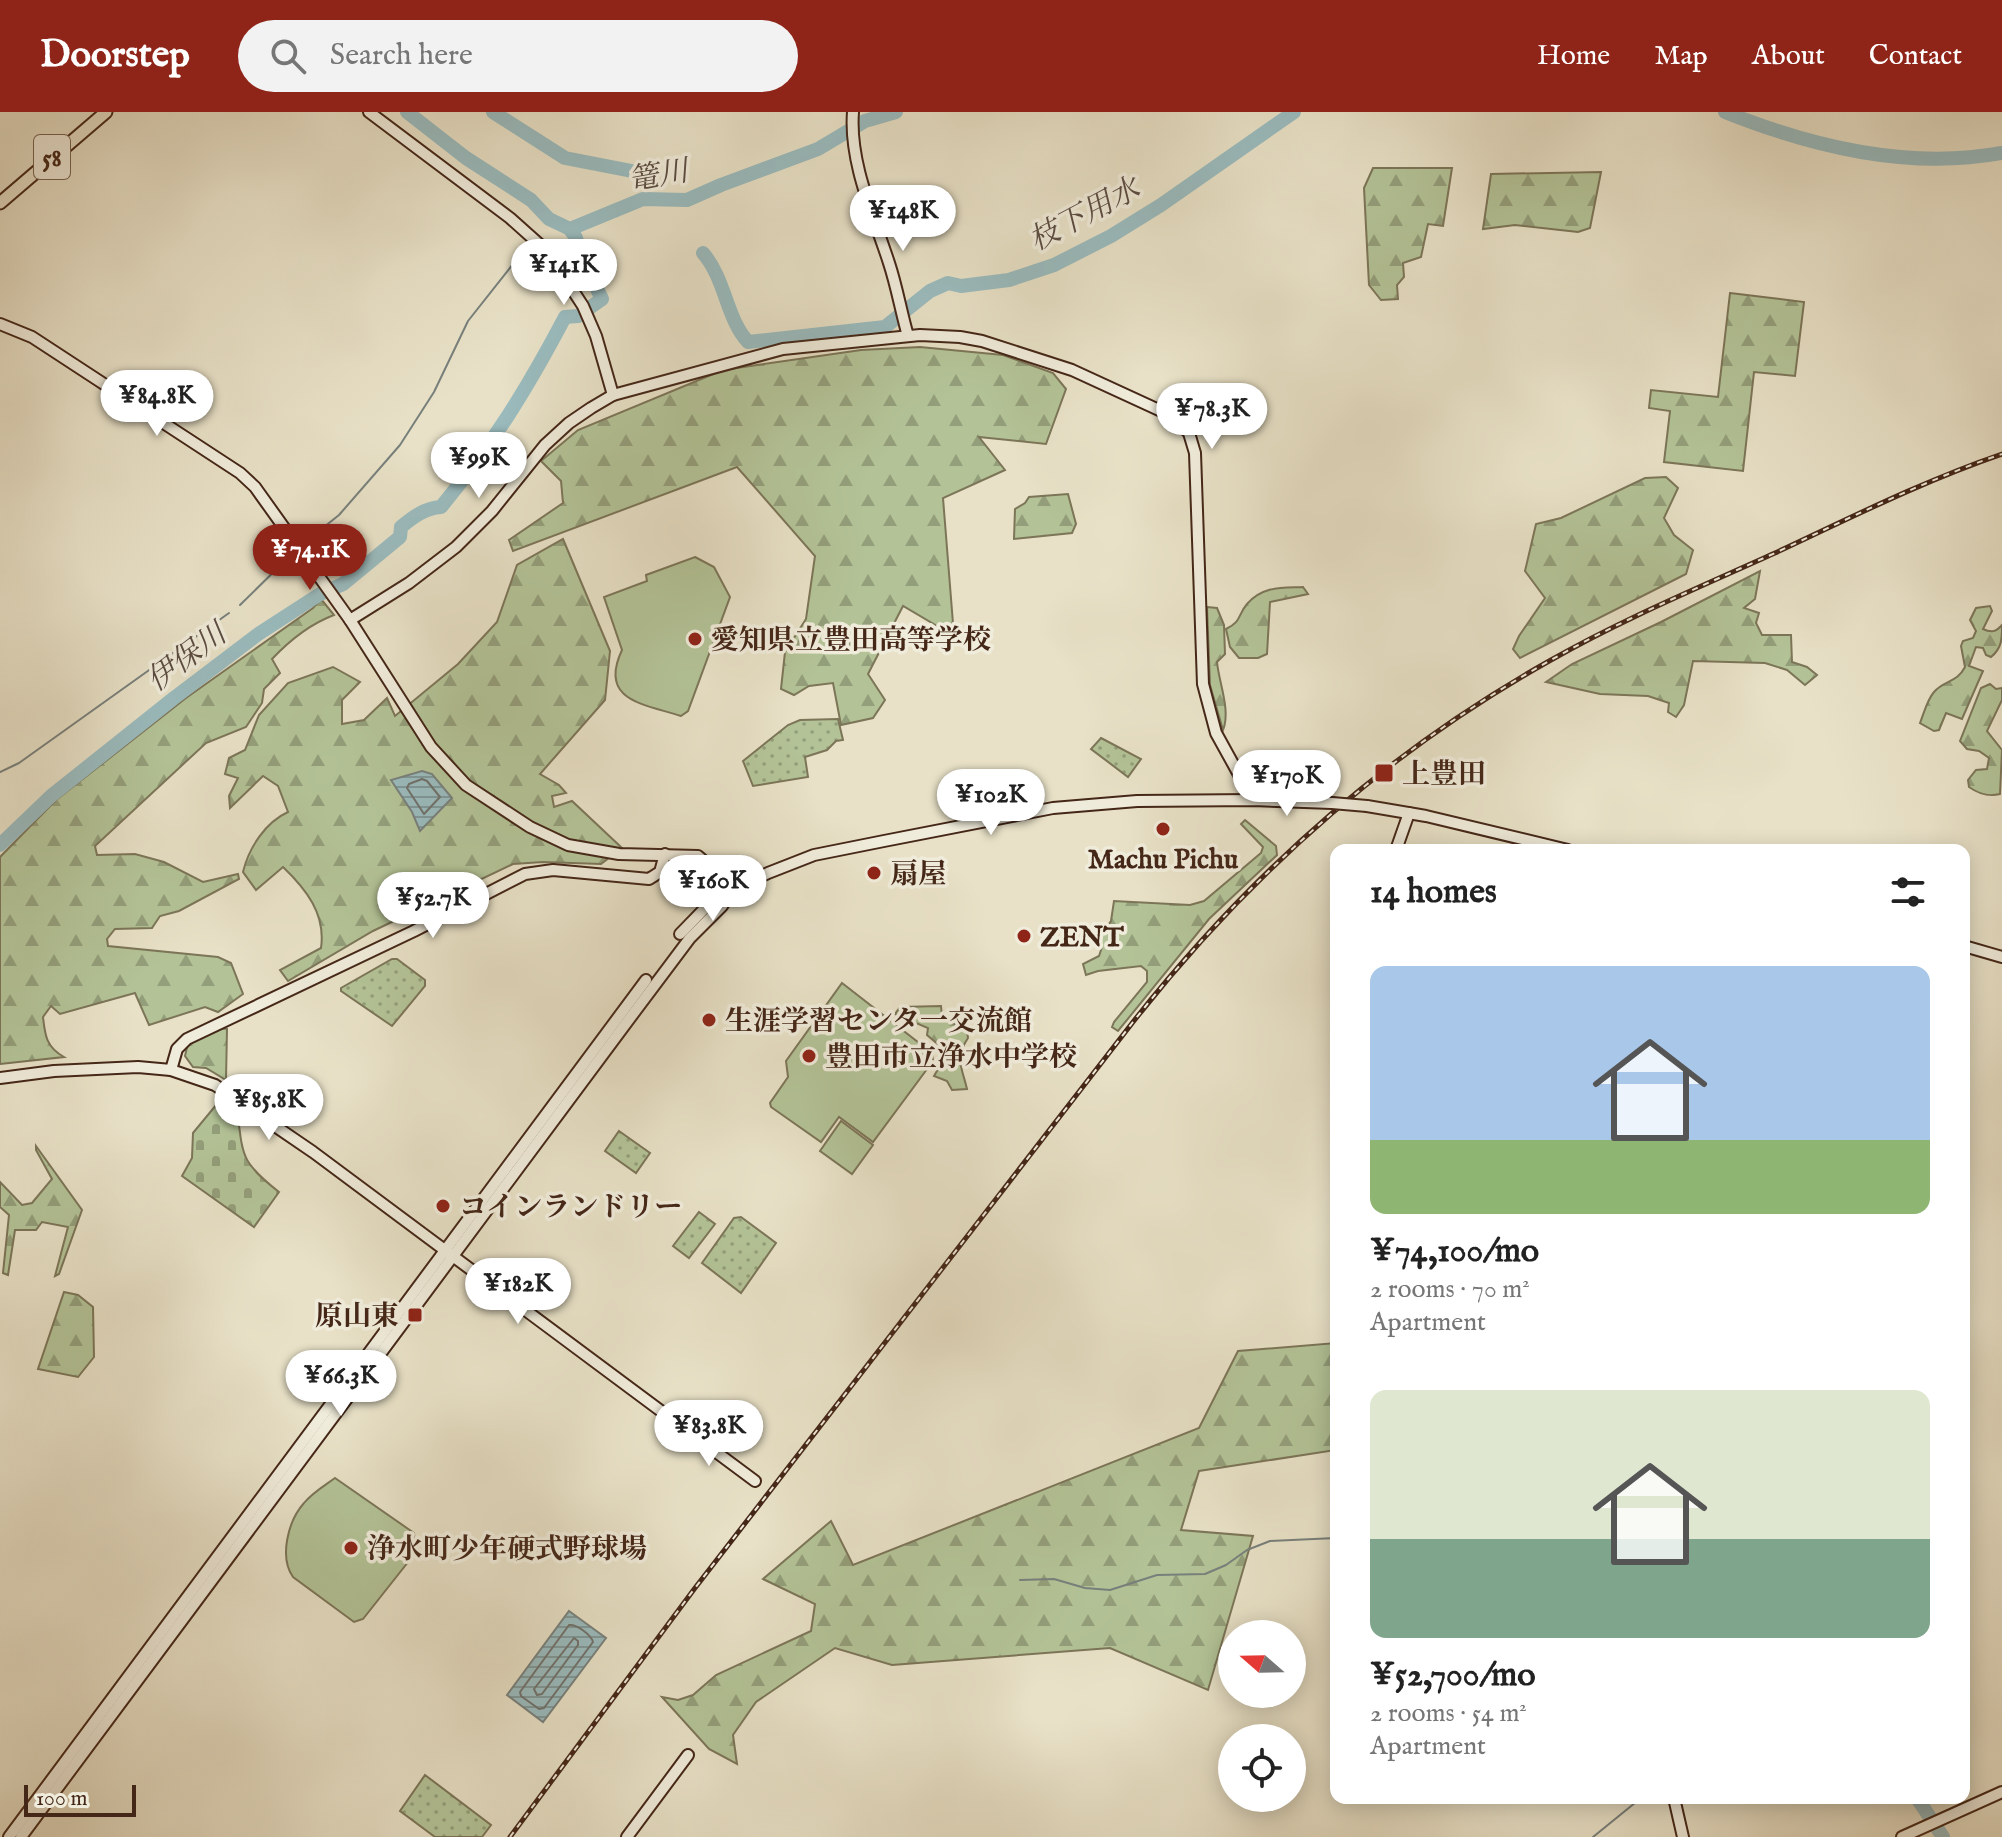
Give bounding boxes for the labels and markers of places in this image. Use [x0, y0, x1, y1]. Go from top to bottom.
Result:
pin: ¥148K [847, 185, 959, 253]
pin: ¥141K [508, 239, 620, 307]
pin: ¥84.8K [92, 370, 222, 438]
pin: ¥78.3K [1147, 383, 1277, 451]
pin: ¥99K [432, 432, 526, 500]
pin: ¥74.1K [245, 524, 375, 592]
place label: 愛知県立豊田高等学校 [711, 624, 991, 659]
marker: 愛知県立豊田高等学校 [686, 630, 704, 648]
pin: ¥170K [1231, 750, 1343, 818]
place label: 上豊田 [1402, 758, 1486, 793]
marker: 上豊田 [1373, 762, 1395, 784]
pin: ¥102K [935, 769, 1047, 837]
marker: Machu Pichu [1154, 820, 1172, 838]
place label: Machu Pichu [1088, 843, 1239, 878]
pin: ¥160K [657, 855, 769, 923]
place label: 扇屋 [890, 858, 946, 893]
marker: 扇屋 [865, 864, 883, 882]
pin: ¥52.7K [368, 872, 498, 940]
place label: ZENT [1040, 921, 1124, 956]
marker: ZENT [1015, 927, 1033, 945]
place label: 生涯学習センタ一交流館 [725, 1005, 1032, 1040]
marker: 生涯学習センタ一交流館 [700, 1011, 718, 1029]
place label: 豊田市立浄水中学校 [825, 1041, 1077, 1076]
marker: 豊田市立浄水中学校 [800, 1047, 818, 1065]
pin: ¥85.8K [204, 1074, 334, 1142]
place label: コインランドリー [459, 1191, 682, 1226]
marker: コインランドリー [434, 1197, 452, 1215]
pin: ¥182K [462, 1258, 574, 1326]
place label: 原山東 [315, 1300, 399, 1335]
marker: 原山東 [406, 1306, 424, 1324]
pin: ¥66.3K [276, 1350, 406, 1418]
pin: ¥83.8K [644, 1400, 774, 1468]
place label: 浄水町少年硬式野球場 [367, 1533, 647, 1568]
marker: 浄水町少年硬式野球場 [342, 1539, 360, 1557]

